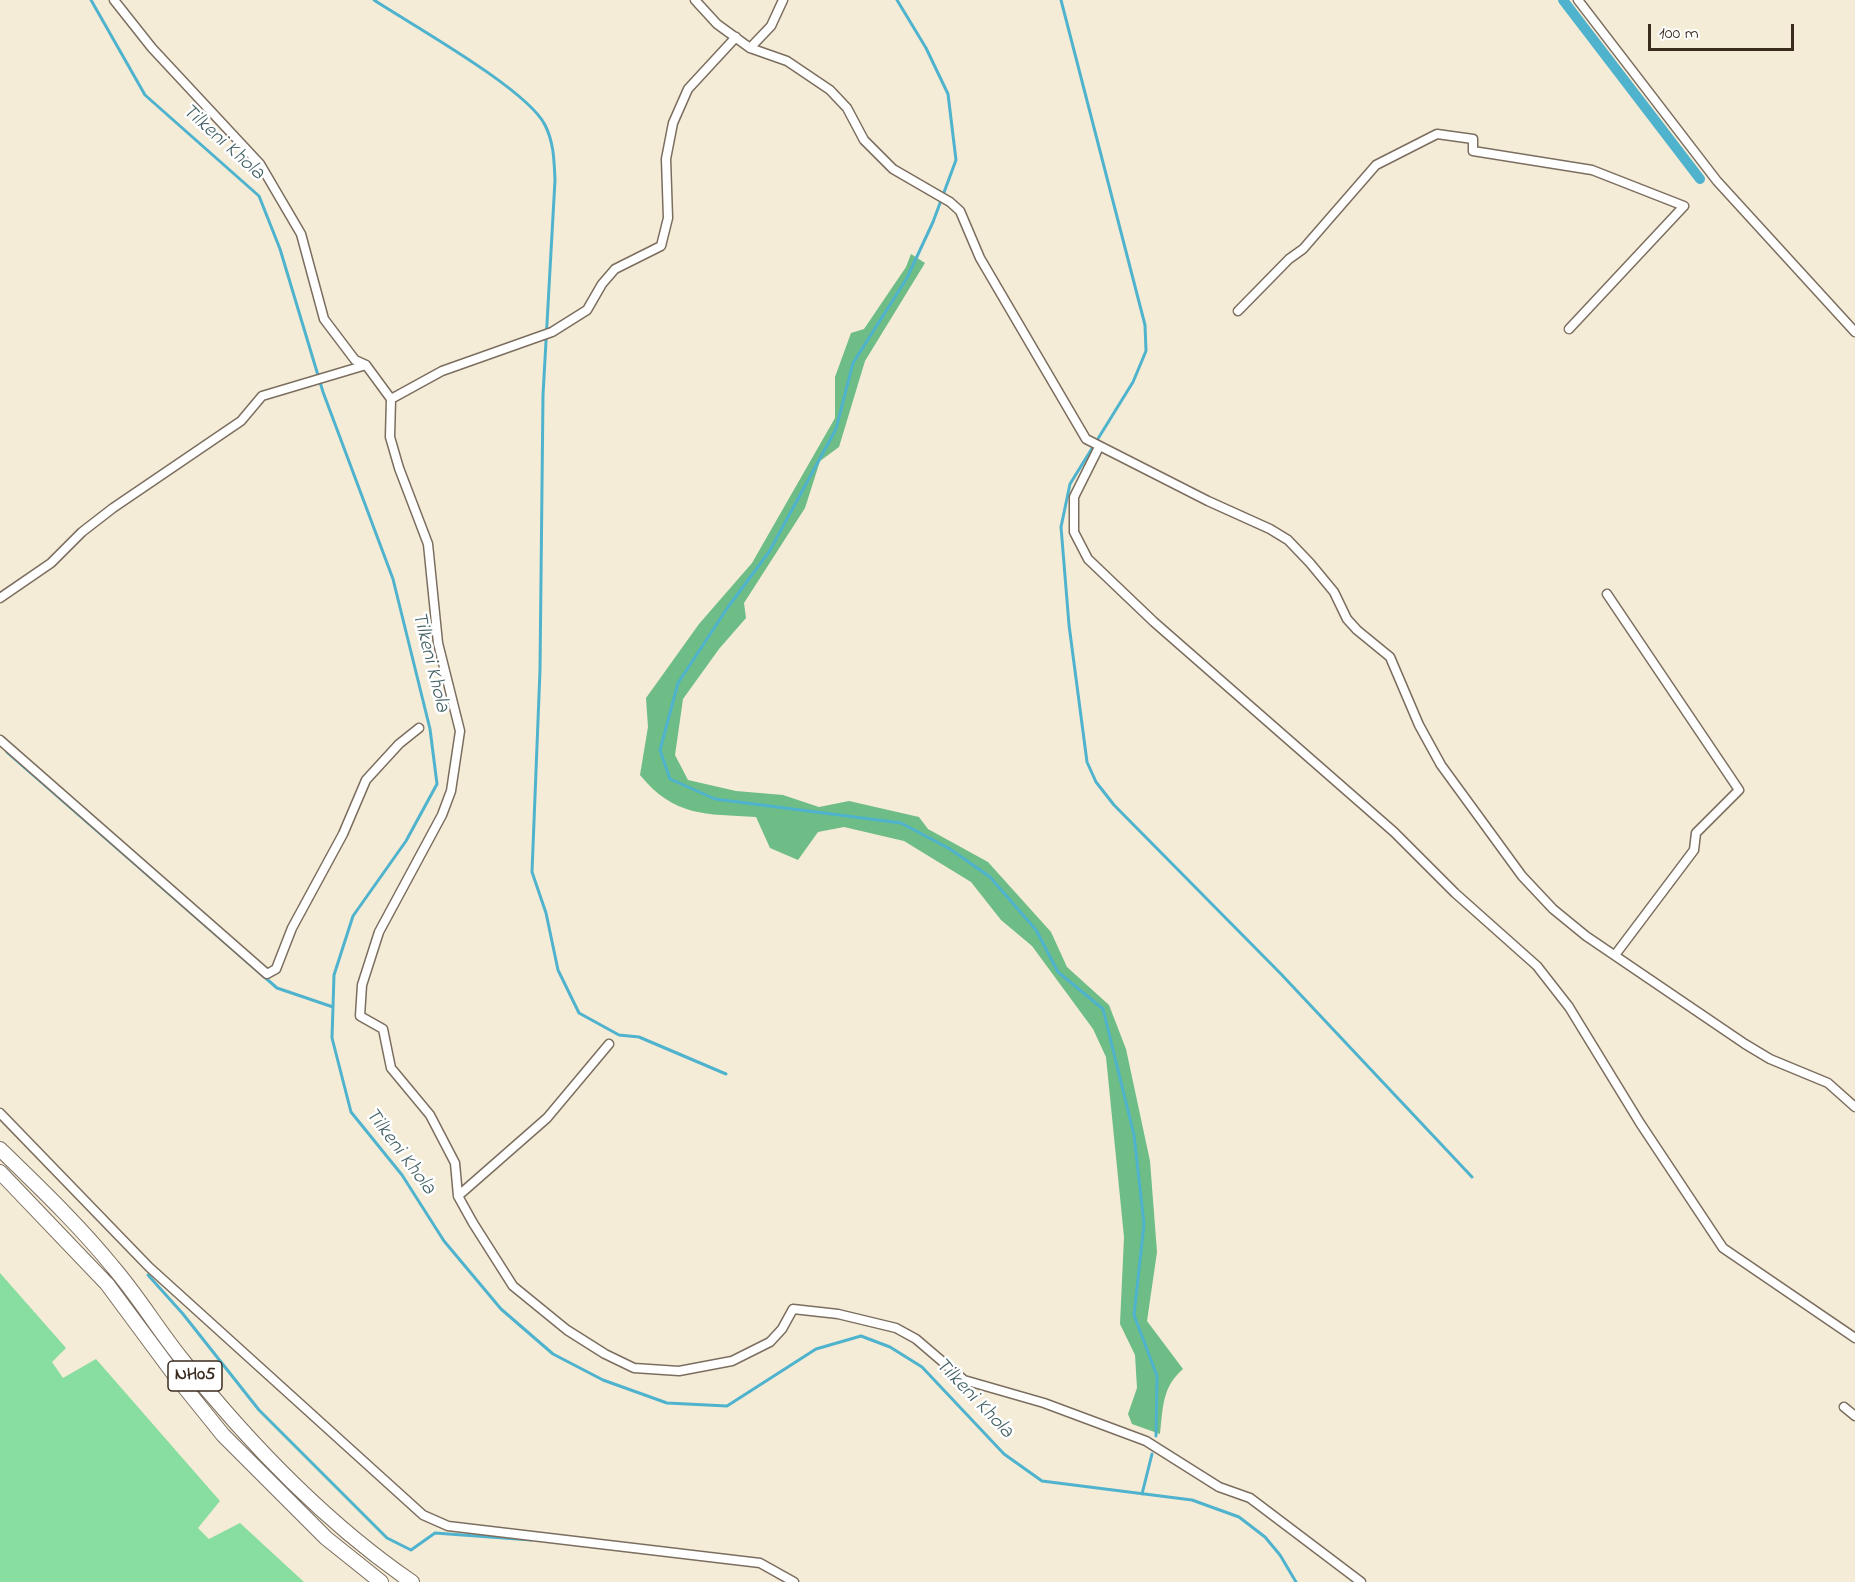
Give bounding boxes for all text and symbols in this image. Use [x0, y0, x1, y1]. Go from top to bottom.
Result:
scale bar [1651, 12, 1796, 50]
text: 100 m [1659, 21, 1699, 47]
water label: Tilkeni Khola [175, 99, 269, 187]
water label: Tilkeni Khola [404, 609, 454, 715]
water label: Tilkeni Khola [358, 1103, 440, 1201]
water label: Tilkeni Khola [928, 1353, 1018, 1445]
road number: NH05 [168, 1361, 222, 1391]

